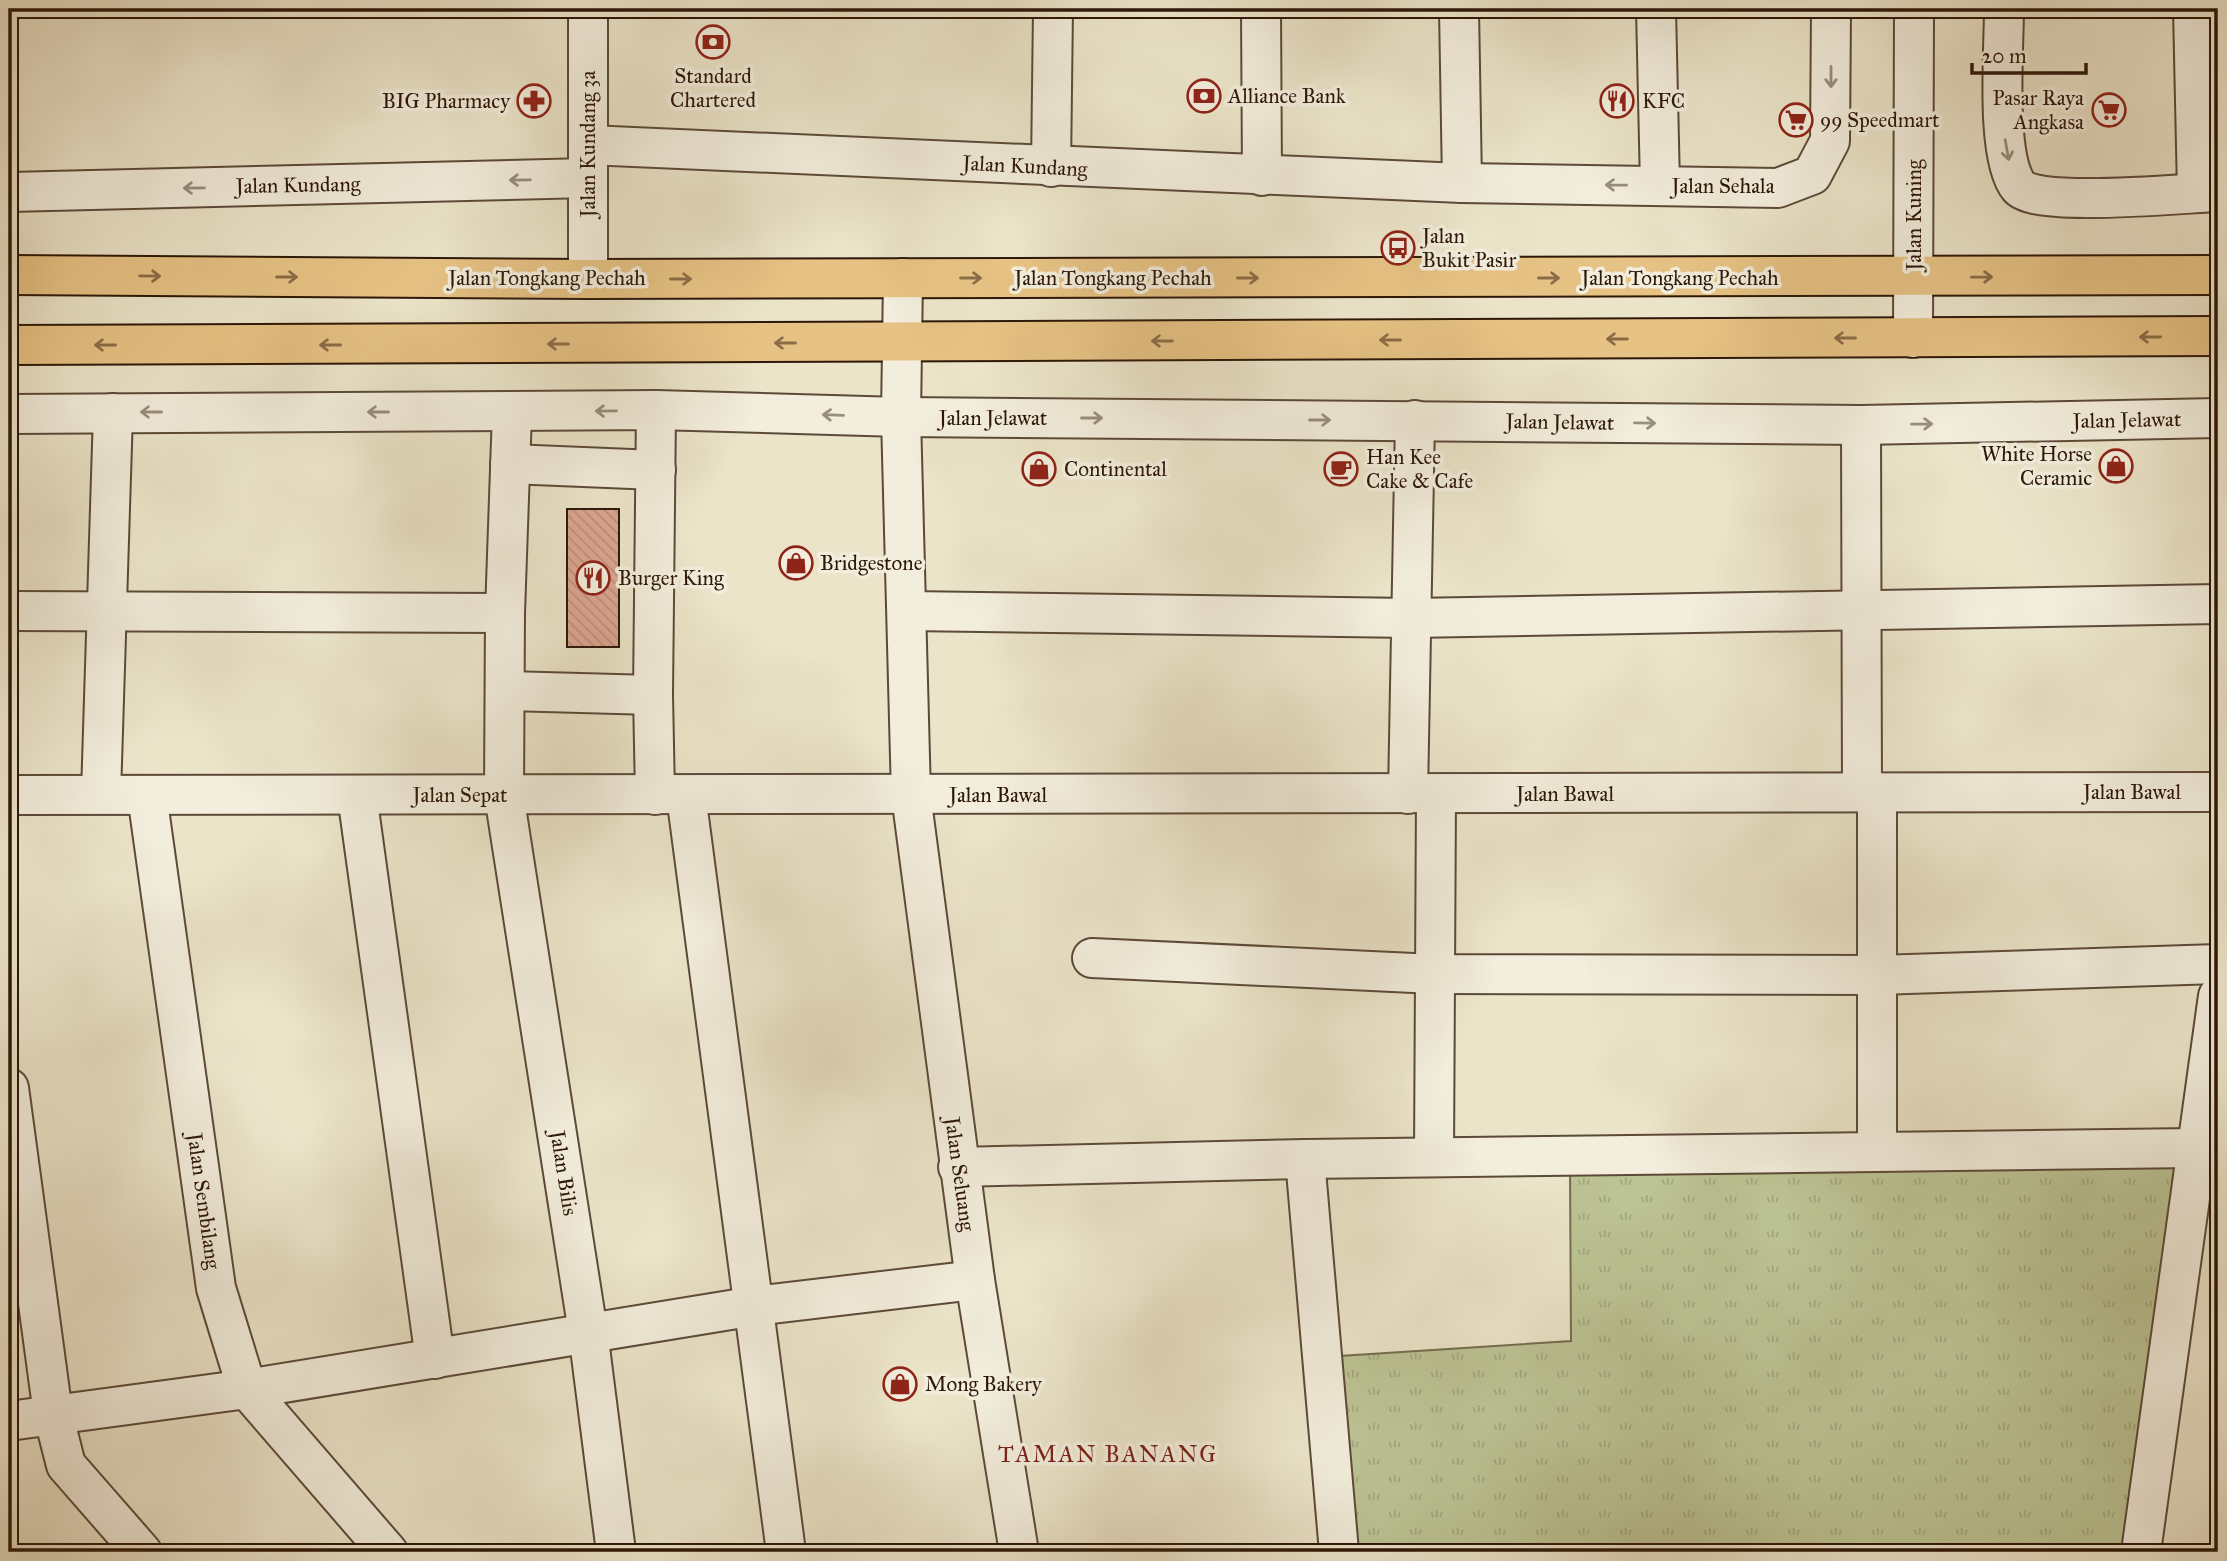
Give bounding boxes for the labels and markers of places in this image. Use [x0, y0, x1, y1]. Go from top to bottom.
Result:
bank icon: Standard Chartered [694, 23, 732, 61]
place label: Standard Chartered [670, 63, 756, 113]
bank icon: Alliance Bank [1185, 77, 1223, 115]
pharmacy icon: BIG Pharmacy [515, 82, 553, 120]
restaurant icon: KFC [1598, 82, 1636, 120]
place label: Alliance Bank [1227, 83, 1346, 109]
place label: Pasar Raya Angkasa [1993, 85, 2084, 135]
place label: BIG Pharmacy [382, 88, 511, 114]
place label: KFC [1642, 88, 1685, 114]
supermarket icon: Pasar Raya Angkasa [2090, 91, 2128, 129]
supermarket icon: 99 Speedmart [1777, 101, 1815, 139]
place label: 99 Speedmart [1820, 107, 1940, 133]
place label: Jalan Bukit Pasir [1420, 223, 1516, 273]
bus stop icon: Jalan Bukit Pasir [1379, 229, 1417, 267]
place label: White Horse Ceramic [1981, 441, 2092, 491]
place label: Han Kee Cake & Cafe [1366, 444, 1473, 494]
shop icon: White Horse Ceramic [2097, 447, 2135, 485]
shop icon: Continental [1020, 450, 1058, 488]
cafe icon: Han Kee Cake & Cafe [1322, 450, 1360, 488]
place label: Continental [1064, 456, 1167, 482]
shop icon: Bridgestone [777, 544, 815, 582]
place label: Bridgestone [820, 550, 923, 576]
restaurant icon: Burger King [574, 559, 612, 597]
place label: Burger King [618, 565, 724, 591]
shop icon: Mong Bakery [881, 1365, 919, 1403]
place label: Mong Bakery [925, 1371, 1043, 1397]

